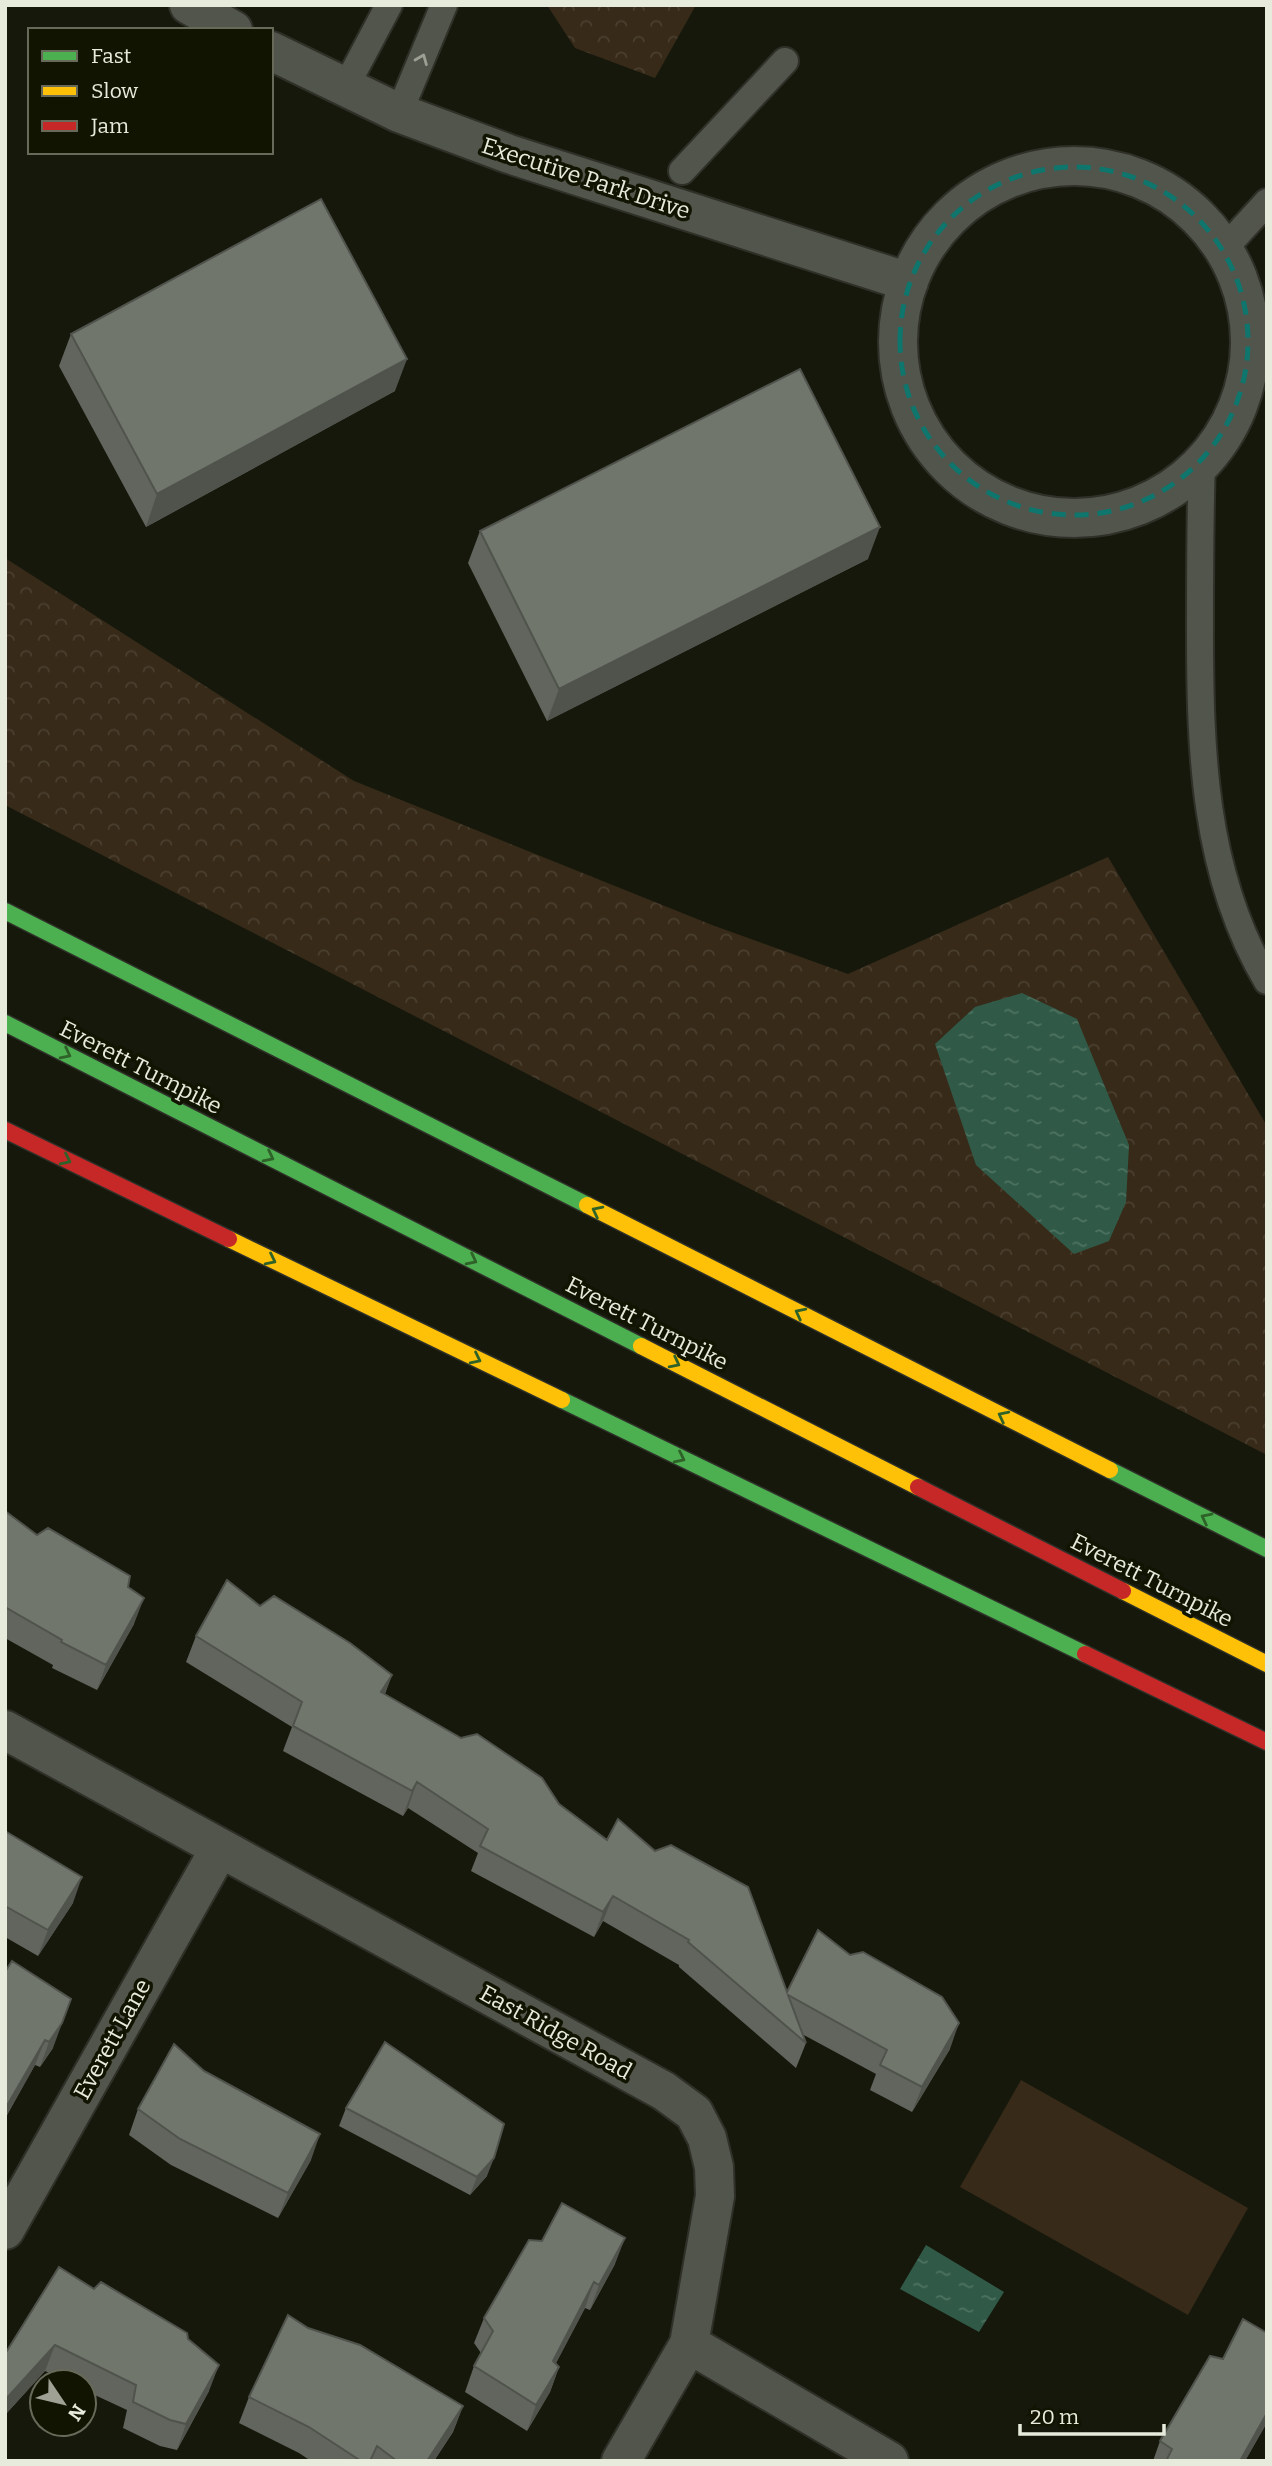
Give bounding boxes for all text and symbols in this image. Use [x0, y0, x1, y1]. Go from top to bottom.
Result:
legend [28, 28, 273, 154]
text: Fast [91, 43, 132, 69]
one-way arrow [414, 54, 428, 66]
text: Slow [91, 78, 138, 104]
text: Jam [90, 113, 129, 139]
street label: Executive Park Drive [478, 131, 694, 225]
street label: Everett Turnpike [55, 1014, 227, 1120]
one-way arrow [59, 1046, 71, 1060]
one-way arrow [262, 1149, 274, 1163]
one-way arrow [59, 1152, 71, 1166]
one-way arrow [592, 1205, 604, 1219]
one-way arrow [465, 1251, 477, 1265]
one-way arrow [264, 1252, 276, 1266]
street label: Everett Turnpike [561, 1270, 733, 1376]
one-way arrow [795, 1308, 807, 1322]
one-way arrow [469, 1351, 481, 1365]
one-way arrow [668, 1354, 680, 1368]
one-way arrow [998, 1410, 1010, 1424]
one-way arrow [673, 1450, 685, 1464]
one-way arrow [1201, 1513, 1213, 1527]
street label: Everett Turnpike [1066, 1527, 1238, 1633]
street label: Everett Lane [67, 1974, 157, 2104]
street label: East Ridge Road [475, 1979, 637, 2086]
north arrow [28, 2368, 98, 2438]
scale bar [1020, 2392, 1164, 2436]
text: N [63, 2400, 90, 2425]
text: 20 m [1030, 2404, 1079, 2430]

